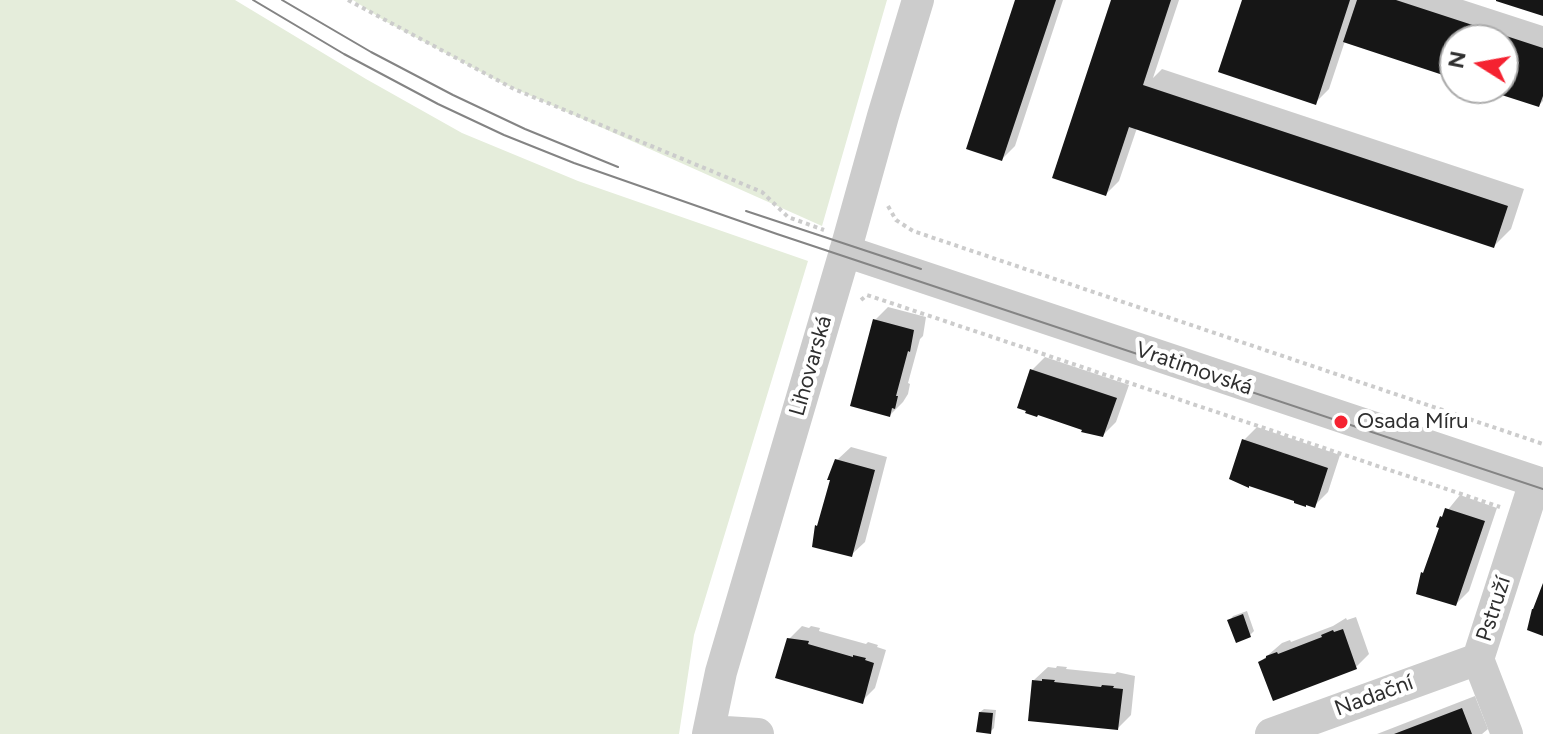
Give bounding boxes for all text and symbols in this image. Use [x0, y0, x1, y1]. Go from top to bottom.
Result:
north arrow [1439, 24, 1519, 104]
text: N [1442, 49, 1472, 71]
street label: Lihovarská [784, 313, 838, 419]
street label: Vratimovská [1132, 337, 1256, 401]
place label: Osada Míru [1357, 409, 1469, 435]
marker: Osada Míru [1332, 413, 1350, 431]
street label: Pstruží [1471, 573, 1517, 645]
street label: Nadační [1331, 670, 1417, 722]

